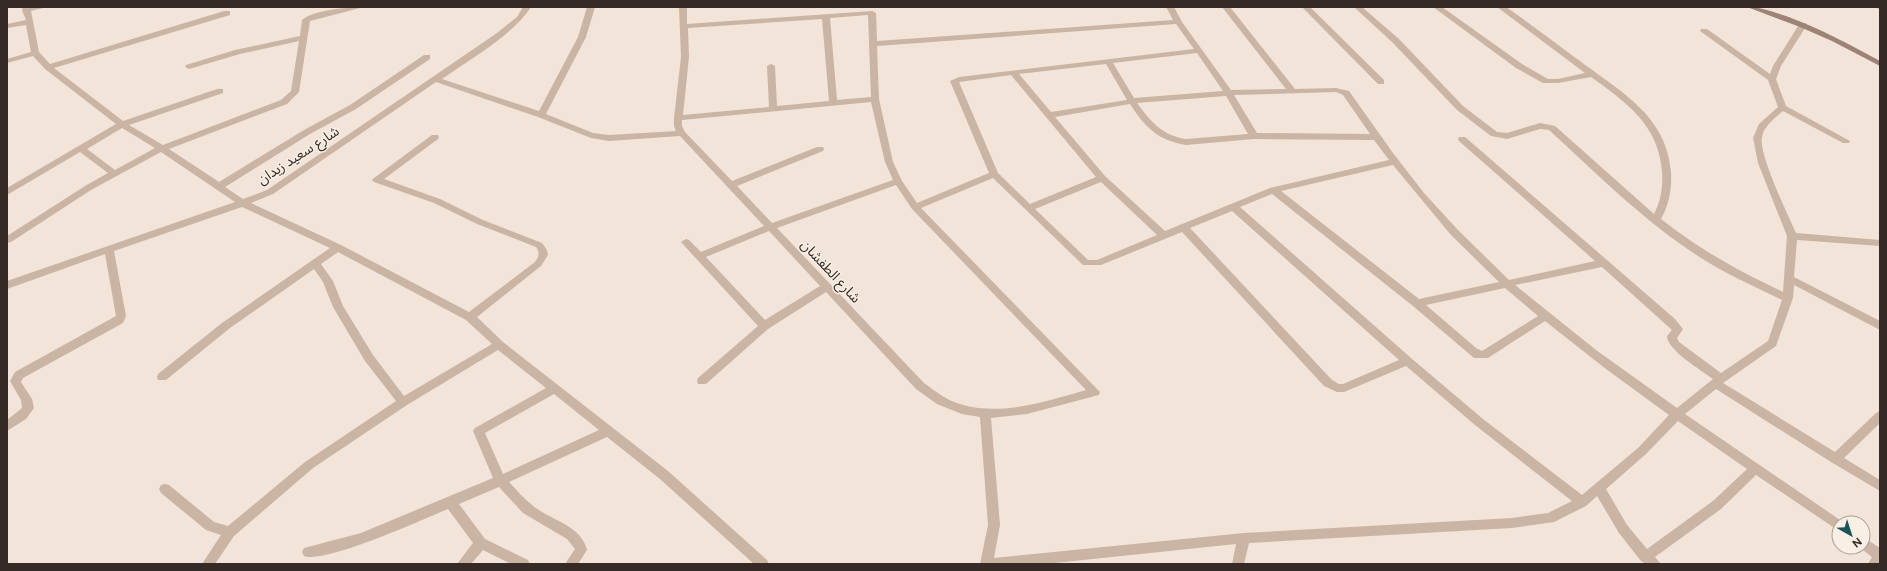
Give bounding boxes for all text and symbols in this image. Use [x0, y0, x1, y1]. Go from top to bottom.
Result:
street label: شارع سعيد زيدان [254, 123, 344, 190]
street label: شارع الطفشان [796, 236, 864, 308]
north arrow [1831, 515, 1871, 555]
text: N [1850, 535, 1864, 550]

